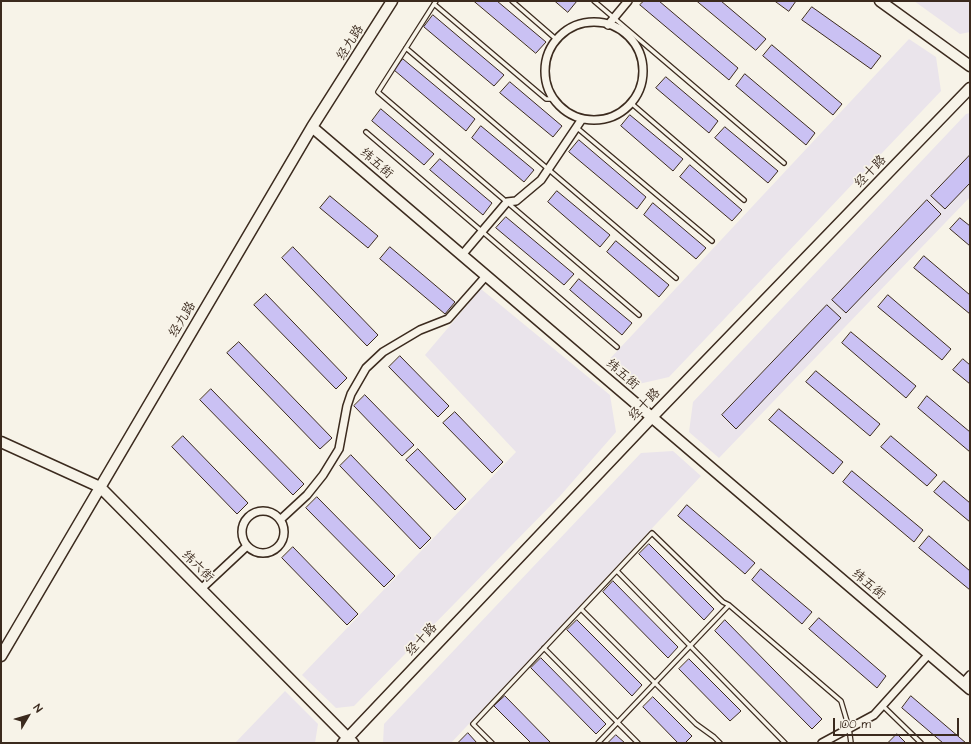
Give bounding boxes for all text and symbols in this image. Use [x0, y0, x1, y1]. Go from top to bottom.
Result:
street label: 经九路 [334, 22, 368, 64]
street label: 纬五街 [356, 145, 396, 183]
street label: 经十路 [852, 153, 890, 191]
street label: 经九路 [166, 299, 200, 341]
street label: 纬五街 [602, 356, 642, 394]
street label: 经十路 [626, 386, 664, 424]
street label: 纬六街 [178, 548, 216, 586]
street label: 纬五街 [848, 566, 888, 604]
street label: 经十路 [403, 620, 441, 660]
north arrow [8, 696, 48, 736]
text: N [30, 701, 46, 716]
scale bar [835, 710, 961, 736]
text: 100 m [840, 716, 871, 733]

